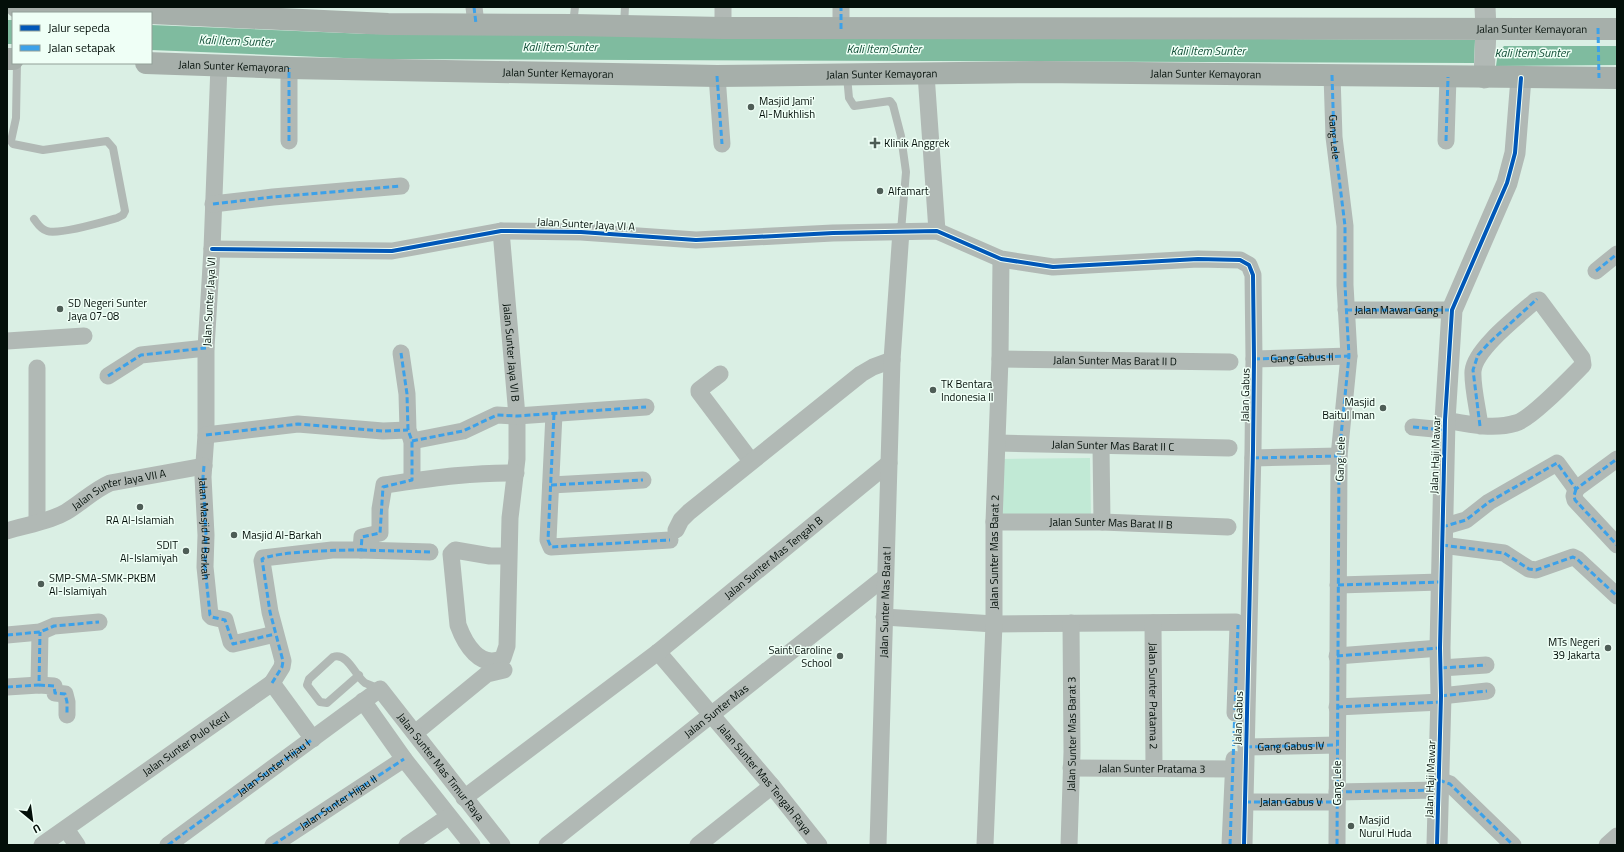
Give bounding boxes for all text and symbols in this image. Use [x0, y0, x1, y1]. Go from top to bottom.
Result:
legend [12, 12, 152, 64]
text: Jalur sepeda [48, 18, 110, 37]
street label: Jalan Sunter Kemayoran [1476, 21, 1587, 37]
water label: Kali Item Sunter [198, 30, 276, 51]
water label: Kali Item Sunter [523, 37, 600, 56]
text: Jalan setapak [48, 38, 116, 57]
water label: Kali Item Sunter [847, 39, 924, 58]
water label: Kali Item Sunter [1171, 41, 1248, 60]
water label: Kali Item Sunter [1495, 43, 1572, 62]
street label: Jalan Sunter Kemayoran [178, 56, 290, 76]
street label: Jalan Sunter Kemayoran [502, 64, 614, 82]
street label: Jalan Sunter Kemayoran [826, 65, 938, 83]
street label: Jalan Sunter Kemayoran [1150, 65, 1262, 82]
place label: Masjid Jami' Al-Mukhlish [759, 93, 815, 122]
marker: Masjid Jami' Al-Mukhlish [746, 102, 756, 112]
street label: Gang Lele [1325, 114, 1345, 161]
place label: Klinik Anggrek [884, 135, 950, 151]
marker: Klinik Anggrek [869, 137, 881, 149]
place label: Alfamart [888, 183, 929, 199]
marker: Alfamart [875, 186, 885, 196]
street label: Jalan Sunter Jaya VI A [537, 213, 636, 235]
street label: Jalan Sunter Jaya VI [199, 257, 219, 347]
place label: SD Negeri Sunter Jaya 07-08 [68, 295, 147, 324]
street label: Jalan Mawar Gang I [1355, 302, 1443, 318]
street label: Jalan Sunter Jaya VI B [499, 303, 524, 403]
marker: SD Negeri Sunter Jaya 07-08 [55, 304, 65, 314]
street label: Gang Gabus II [1270, 348, 1334, 366]
street label: Jalan Sunter Mas Barat II D [1053, 352, 1177, 369]
street label: Jalan Gabus [1237, 368, 1253, 422]
place label: TK Bentara Indonesia II [941, 376, 994, 405]
marker: TK Bentara Indonesia II [928, 385, 938, 395]
place label: Masjid Baitul Iman [1322, 394, 1375, 423]
marker: Masjid Baitul Iman [1378, 403, 1388, 413]
street label: Jalan Haji Mawar [1426, 416, 1444, 494]
street label: Jalan Sunter Mas Barat II C [1052, 436, 1174, 455]
street label: Gang Lele [1331, 436, 1349, 482]
street label: Jalan Sunter Jaya VII A [68, 465, 168, 514]
street label: Jalan Masjid Al Barkah [195, 477, 214, 581]
street label: Jalan Sunter Mas Barat 2 [986, 494, 1003, 610]
marker: RA Al-Islamiah [135, 502, 145, 512]
place label: RA Al-Islamiah [106, 512, 174, 528]
street label: Jalan Sunter Mas Tengah B [721, 512, 826, 603]
street label: Jalan Sunter Mas Barat II B [1049, 514, 1173, 533]
place label: Masjid Al-Barkah [242, 527, 322, 543]
marker: Masjid Al-Barkah [229, 530, 239, 540]
place label: SDIT Al-Islamiyah [120, 537, 178, 566]
marker: SDIT Al-Islamiyah [181, 546, 191, 556]
street label: Jalan Sunter Mas Barat I [875, 546, 895, 658]
place label: SMP-SMA-SMK-PKBM Al-Islamiyah [49, 570, 156, 599]
marker: SMP-SMA-SMK-PKBM Al-Islamiyah [36, 579, 46, 589]
place label: MTs Negeri 39 Jakarta [1548, 634, 1600, 663]
place label: Saint Caroline School [769, 642, 832, 671]
street label: Jalan Sunter Pratama 2 [1145, 642, 1162, 750]
marker: MTs Negeri 39 Jakarta [1603, 643, 1613, 653]
marker: Saint Caroline School [835, 651, 845, 661]
street label: Jalan Sunter Mas Barat 3 [1063, 677, 1080, 792]
street label: Jalan Sunter Mas [681, 680, 752, 741]
street label: Jalan Gabus [1229, 691, 1247, 745]
street label: Jalan Sunter Pulo Kecil [139, 707, 233, 780]
street label: Jalan Sunter Mas Timur Raya [394, 709, 489, 825]
street label: Jalan Sunter Mas Tengah Raya [714, 720, 816, 838]
street label: Jalan Sunter Hijau I [234, 735, 313, 800]
street label: Gang Gabus IV [1257, 737, 1325, 755]
street label: Jalan Haji Mawar [1421, 740, 1439, 818]
street label: Jalan Sunter Pratama 3 [1098, 760, 1206, 777]
street label: Gang Lele [1329, 760, 1345, 806]
street label: Jalan Sunter Hijau II [296, 771, 380, 834]
street label: Jalan Gabus V [1260, 794, 1323, 810]
north arrow [12, 800, 52, 840]
place label: Masjid Nurul Huda [1359, 812, 1412, 841]
text: U [30, 820, 44, 837]
marker: Masjid Nurul Huda [1346, 821, 1356, 831]

